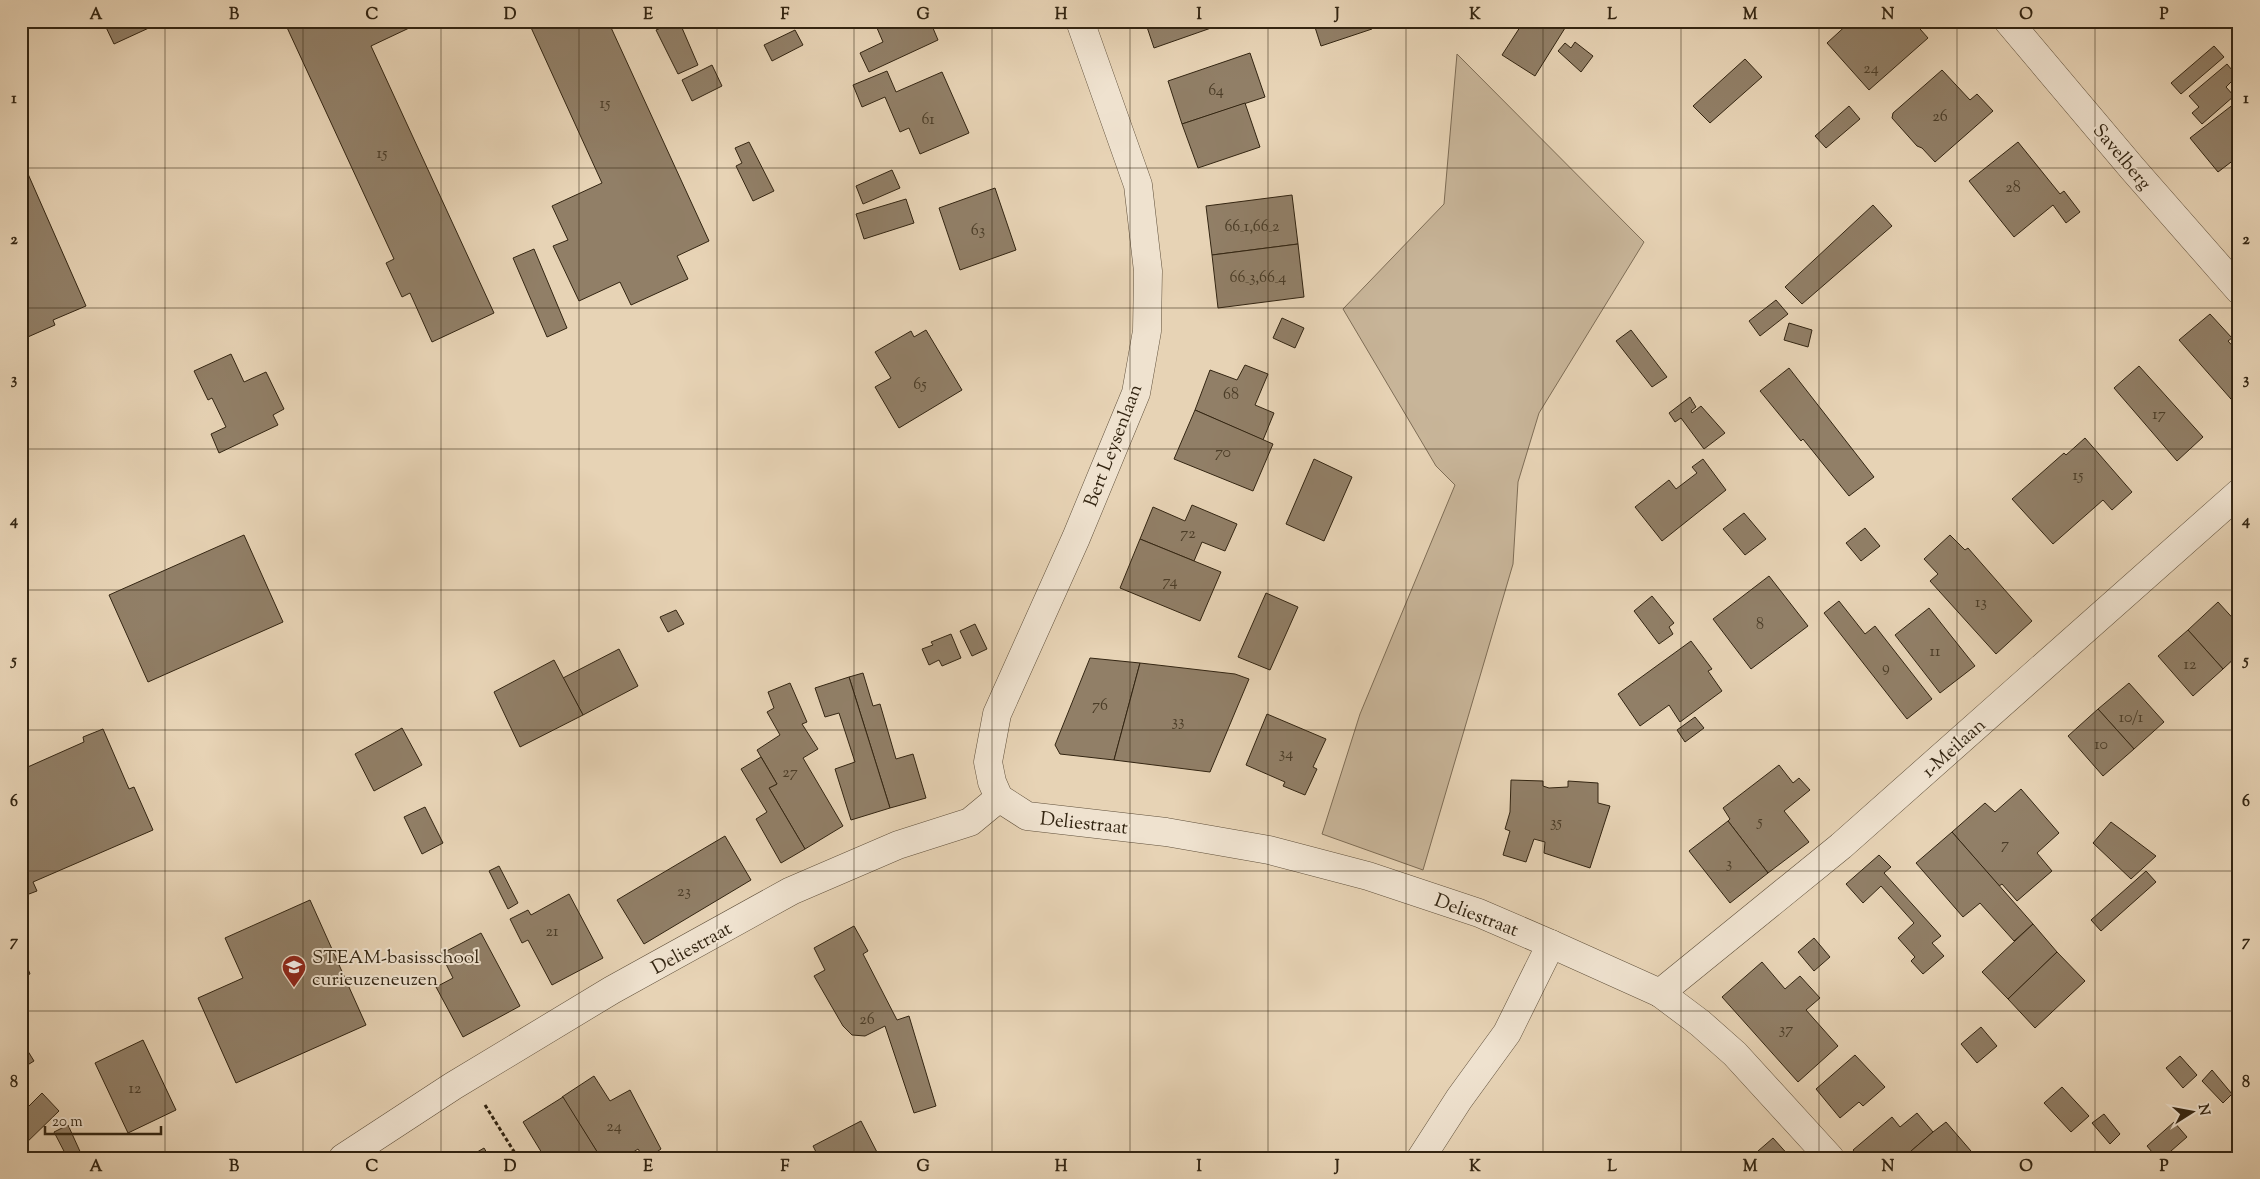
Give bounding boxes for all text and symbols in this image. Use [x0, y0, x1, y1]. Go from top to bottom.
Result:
text: A [90, 4, 103, 27]
text: B [229, 4, 239, 27]
text: C [366, 4, 379, 27]
text: D [504, 4, 517, 27]
text: E [643, 4, 653, 27]
text: F [781, 4, 790, 27]
text: G [916, 4, 930, 27]
text: H [1055, 4, 1068, 27]
text: I [1196, 4, 1202, 27]
text: J [1333, 4, 1340, 27]
text: K [1469, 4, 1481, 27]
text: L [1607, 4, 1617, 27]
text: M [1743, 4, 1758, 27]
text: N [1882, 4, 1895, 27]
text: O [2019, 4, 2033, 27]
text: P [2159, 4, 2169, 27]
house number: 24 [1863, 58, 1879, 81]
house number: 64 [1208, 80, 1224, 103]
text: 1 [11, 88, 17, 111]
text: 1 [2243, 88, 2249, 111]
house number: 15 [600, 93, 611, 116]
house number: 26 [1932, 106, 1948, 129]
house number: 61 [921, 109, 935, 132]
street label: Savelberg [2085, 119, 2157, 197]
house number: 15 [377, 143, 388, 166]
house number: 28 [2005, 177, 2021, 200]
house number: 66_1,66_2 [1224, 216, 1280, 239]
house number: 63 [971, 220, 985, 243]
text: 2 [10, 229, 18, 252]
text: 2 [2242, 229, 2250, 252]
house number: 66_3,66_4 [1230, 267, 1286, 290]
text: 3 [11, 369, 18, 392]
text: 3 [2243, 369, 2250, 392]
house number: 65 [913, 374, 927, 397]
street label: Bert Leysenlaan [1079, 381, 1150, 511]
house number: 68 [1223, 384, 1239, 407]
house number: 17 [2152, 404, 2166, 427]
house number: 70 [1215, 442, 1231, 465]
house number: 15 [2073, 465, 2084, 488]
text: 4 [9, 510, 18, 533]
text: 4 [2241, 510, 2250, 533]
house number: 72 [1180, 523, 1196, 546]
house number: 74 [1163, 571, 1178, 594]
house number: 13 [1975, 592, 1987, 615]
house number: 8 [1756, 614, 1764, 637]
house number: 11 [1930, 641, 1941, 664]
text: 5 [9, 650, 17, 673]
text: 5 [2241, 650, 2249, 673]
house number: 12 [2184, 654, 2197, 677]
house number: 9 [1882, 657, 1890, 680]
house number: 76 [1092, 695, 1108, 718]
house number: 10/1 [2119, 707, 2144, 730]
house number: 33 [1172, 711, 1184, 734]
street label: 1-Meilaan [1917, 713, 1993, 785]
house number: 10 [2094, 734, 2108, 757]
house number: 34 [1279, 743, 1293, 766]
house number: 27 [782, 762, 798, 785]
text: 6 [10, 791, 18, 814]
text: 6 [2242, 791, 2250, 814]
street label: Deliestraat [1038, 806, 1129, 843]
house number: 5 [1756, 811, 1763, 834]
house number: 35 [1550, 812, 1562, 835]
house number: 7 [2001, 834, 2009, 857]
house number: 3 [1726, 853, 1732, 876]
house number: 23 [677, 881, 691, 904]
street label: Deliestraat [1430, 888, 1523, 945]
street label: Deliestraat [647, 916, 738, 982]
house number: 21 [546, 921, 559, 944]
text: 7 [10, 931, 19, 954]
text: 7 [2242, 931, 2251, 954]
place label: STEAM-basisschool curieuzeneuzen [312, 945, 479, 994]
school or university icon: STEAM-basisschool curieuzeneuzen [281, 954, 307, 988]
house number: 26 [859, 1009, 875, 1032]
house number: 37 [1779, 1019, 1793, 1042]
text: 8 [10, 1072, 18, 1095]
text: 8 [2242, 1072, 2250, 1095]
house number: 12 [129, 1078, 142, 1101]
north arrow [2168, 1086, 2218, 1136]
text: N [2192, 1103, 2214, 1117]
scale bar [45, 1104, 161, 1136]
text: 20 m [52, 1112, 83, 1133]
house number: 24 [606, 1116, 622, 1139]
text: A [90, 1156, 103, 1179]
text: B [229, 1156, 239, 1179]
text: C [366, 1156, 379, 1179]
text: D [504, 1156, 517, 1179]
text: E [643, 1156, 653, 1179]
text: F [781, 1156, 790, 1179]
text: G [916, 1156, 930, 1179]
text: H [1055, 1156, 1068, 1179]
text: I [1196, 1156, 1202, 1179]
text: J [1333, 1156, 1340, 1179]
text: K [1469, 1156, 1481, 1179]
text: L [1607, 1156, 1617, 1179]
text: M [1743, 1156, 1758, 1179]
text: N [1882, 1156, 1895, 1179]
text: O [2019, 1156, 2033, 1179]
text: P [2159, 1156, 2169, 1179]

